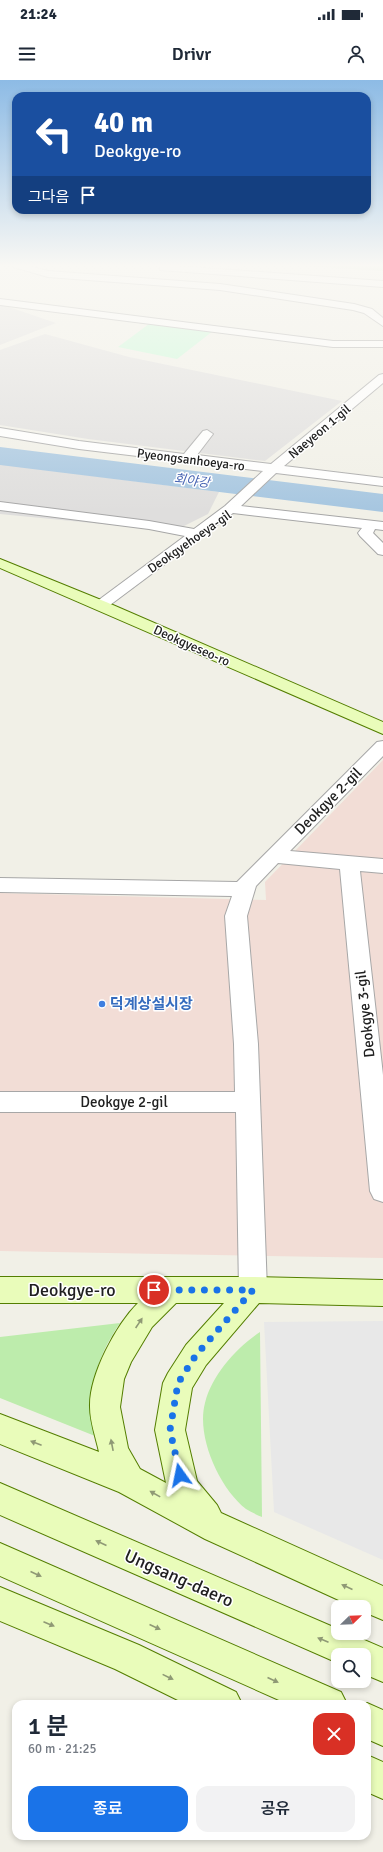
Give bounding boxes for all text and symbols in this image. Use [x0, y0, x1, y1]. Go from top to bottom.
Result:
text: 21:24 [20, 5, 57, 23]
icon: menu [16, 43, 38, 65]
text: Drivr [172, 43, 211, 65]
icon: person [345, 43, 367, 65]
text: 40 m [94, 106, 153, 140]
icon: left [28, 108, 80, 160]
text: Deokgye-ro [94, 140, 182, 162]
icon: arrive [77, 184, 99, 206]
text: 그다음 [28, 188, 69, 206]
street label: Naeyeon 1-gil [285, 401, 354, 462]
street label: Pyeongsanhoeya-ro [136, 445, 246, 475]
water label: 회야강 [173, 471, 213, 491]
street label: Deokgyehoeya-gil [145, 507, 235, 577]
street label: Deokgyeseo-ro [151, 622, 233, 670]
street label: Deokgye 2-gil [291, 764, 365, 838]
street label: Deokgye 3-gil [351, 969, 379, 1059]
place label: 덕계상설시장 [110, 995, 193, 1013]
marker: 덕계상설시장 [97, 999, 107, 1009]
street label: Deokgye 2-gil [80, 1093, 168, 1111]
pin [137, 1273, 171, 1307]
street label: Deokgye-ro [28, 1279, 116, 1301]
icon: arrive [143, 1279, 165, 1301]
one-way arrow [135, 1318, 143, 1328]
one-way arrow [109, 1438, 115, 1451]
one-way arrow [29, 1440, 41, 1446]
position arrow [159, 1454, 201, 1496]
one-way arrow [149, 1491, 161, 1497]
one-way arrow [94, 1540, 106, 1546]
street label: Ungsang-daero [121, 1544, 237, 1612]
one-way arrow [30, 1571, 41, 1577]
one-way arrow [342, 1584, 353, 1590]
north arrow [331, 1600, 371, 1640]
map controls [331, 1600, 371, 1688]
one-way arrow [43, 1622, 55, 1628]
one-way arrow [149, 1624, 160, 1630]
one-way arrow [316, 1636, 328, 1642]
button: search [331, 1648, 371, 1688]
one-way arrow [162, 1674, 173, 1680]
one-way arrow [268, 1677, 280, 1683]
text: 1 분 [28, 1711, 68, 1741]
button: close [313, 1713, 355, 1755]
text: 60 m · 21:25 [28, 1741, 97, 1757]
button: 종료 [28, 1786, 188, 1832]
button: 공유 [196, 1786, 355, 1832]

